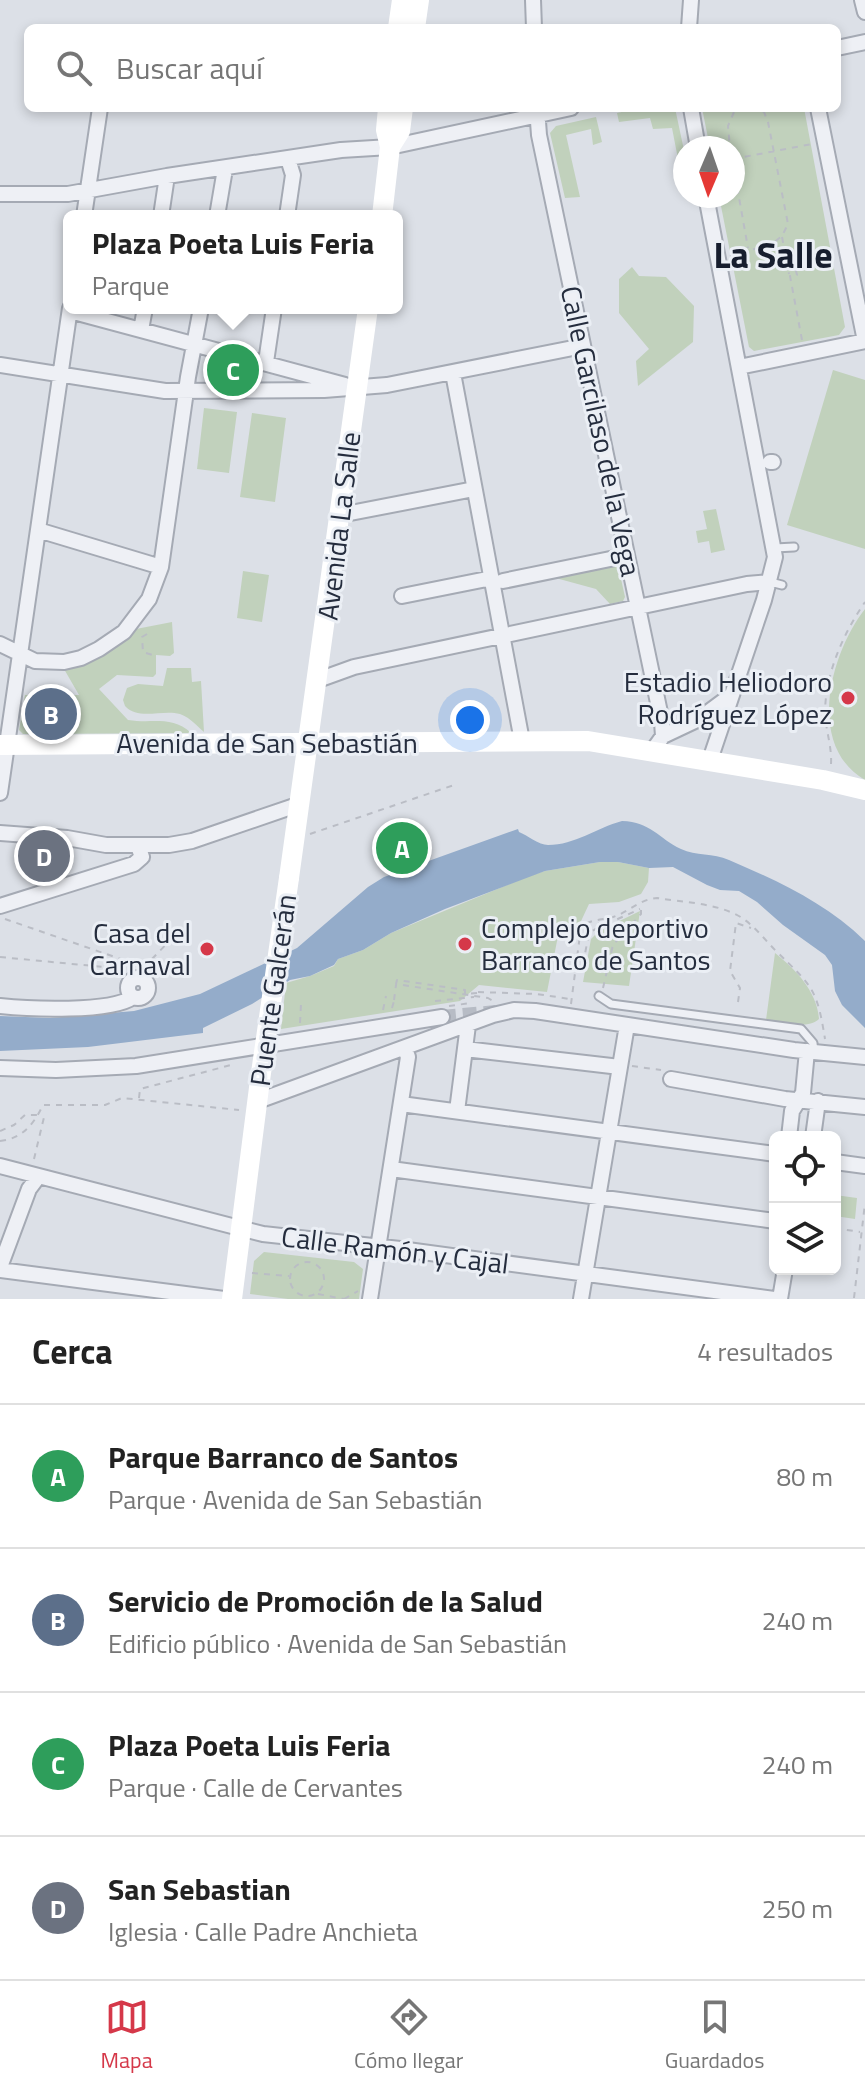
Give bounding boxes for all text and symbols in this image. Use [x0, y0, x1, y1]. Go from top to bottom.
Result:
search box [24, 24, 841, 112]
text: Buscar aquí [116, 45, 263, 91]
icon: search [52, 46, 96, 90]
north arrow [673, 136, 745, 208]
popup [63, 210, 403, 314]
text: Plaza Poeta Luis Feria [92, 220, 374, 266]
district label: La Salle [713, 227, 833, 282]
text: Parque [92, 266, 169, 305]
street label: Calle Garcilaso de la Vega [550, 282, 653, 580]
pin: C [207, 340, 259, 400]
street label: Avenida La Salle [306, 429, 371, 623]
place label: Estadio Heliodoro Rodríguez López [624, 660, 832, 735]
pin: B [25, 684, 77, 744]
marker: Estadio Heliodoro Rodríguez López [839, 689, 857, 707]
your location [450, 700, 490, 740]
street label: Avenida de San Sebastián [116, 721, 418, 764]
pin: A [376, 818, 428, 878]
pin: D [18, 826, 70, 886]
street label: Puente Galcerán [238, 891, 307, 1089]
place label: Complejo deportivo Barranco de Santos [481, 906, 711, 981]
place label: Casa del Carnaval [89, 911, 191, 986]
marker: Complejo deportivo Barranco de Santos [456, 935, 474, 953]
marker: Casa del Carnaval [198, 940, 216, 958]
map controls [769, 1131, 841, 1275]
button: locate [769, 1131, 841, 1203]
button: layers [769, 1203, 841, 1275]
street label: Calle Ramón y Cajal [279, 1214, 511, 1285]
text: Cerca [32, 1325, 113, 1377]
text: 4 resultados [697, 1332, 833, 1371]
text: Parque Barranco de Santos [108, 1434, 458, 1480]
text: A [50, 1457, 66, 1496]
text: 80 m [776, 1457, 833, 1496]
text: Parque · Avenida de San Sebastián [108, 1480, 482, 1519]
text: Servicio de Promoción de la Salud [108, 1578, 543, 1624]
text: B [50, 1601, 66, 1640]
text: 240 m [762, 1601, 833, 1640]
text: Edificio público · Avenida de San Sebastián [108, 1624, 567, 1663]
text: Plaza Poeta Luis Feria [108, 1722, 391, 1768]
text: C [51, 1745, 65, 1784]
text: 240 m [762, 1745, 833, 1784]
text: Parque · Calle de Cervantes [108, 1768, 403, 1807]
text: San Sebastian [108, 1866, 291, 1912]
text: D [50, 1889, 66, 1928]
text: 250 m [762, 1889, 833, 1928]
text: Iglesia · Calle Padre Anchieta [108, 1912, 418, 1951]
tab: Mapa [101, 1995, 153, 2077]
tab: Cómo llegar [354, 1995, 463, 2077]
tab: Guardados [665, 1995, 764, 2077]

